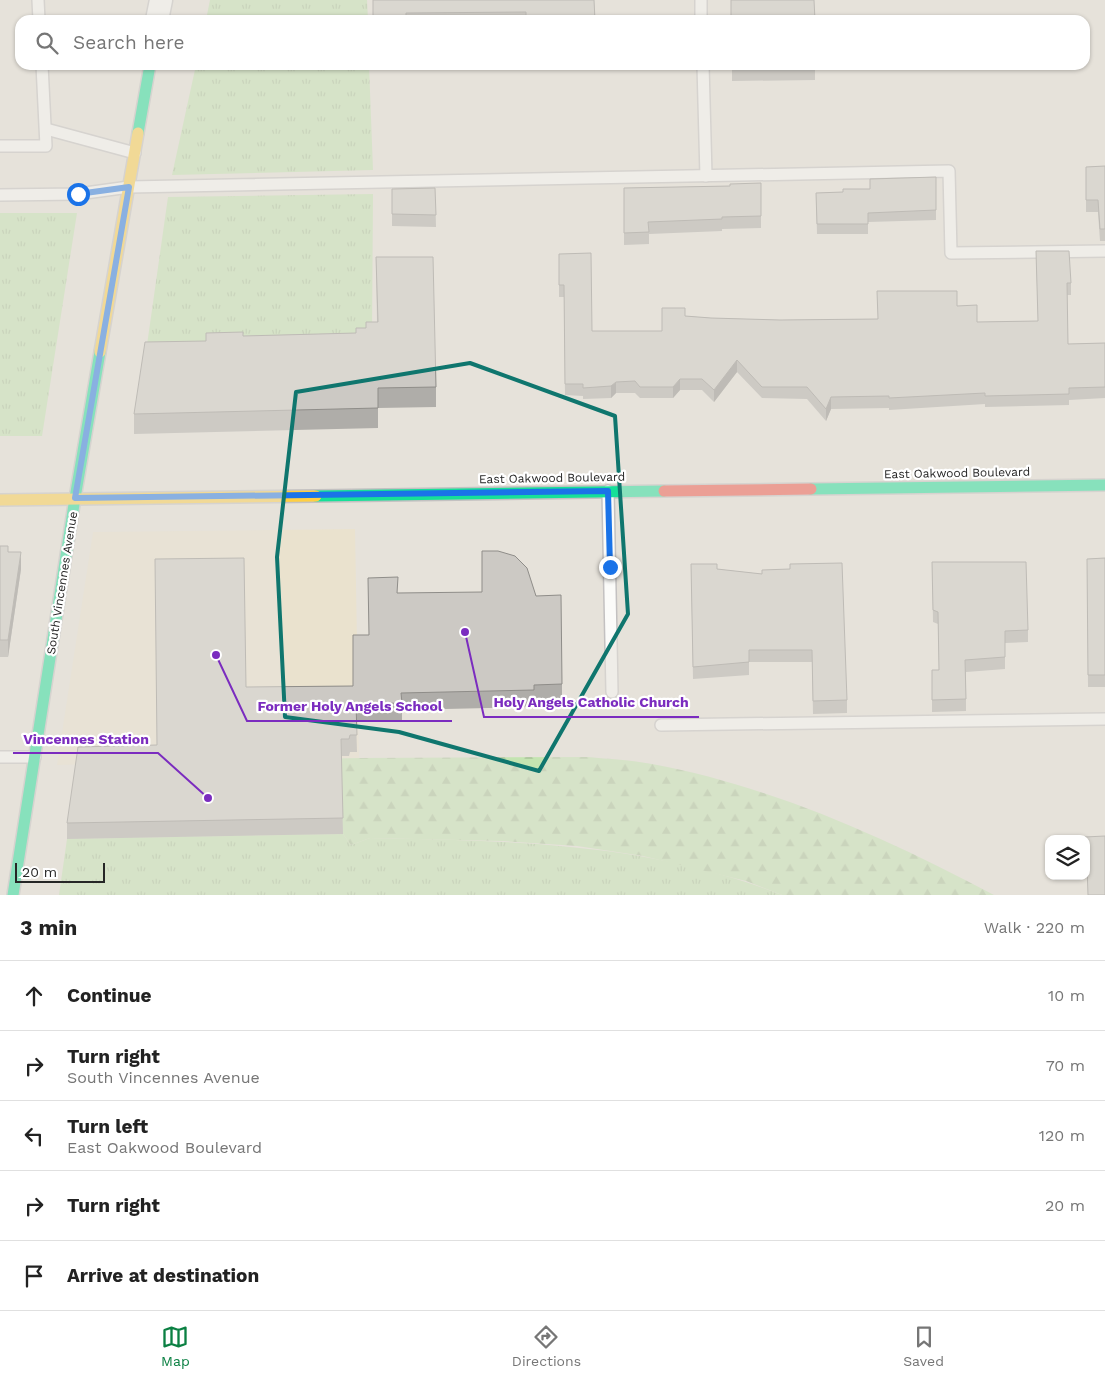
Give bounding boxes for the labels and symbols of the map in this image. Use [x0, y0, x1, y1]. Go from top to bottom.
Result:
route start [67, 183, 90, 206]
street label: East Oakwood Boulevard [884, 465, 1030, 481]
street label: East Oakwood Boulevard [479, 470, 625, 486]
street label: South Vincennes Avenue [44, 510, 80, 656]
route end [599, 556, 622, 579]
callout: Holy Angels Catholic Church [484, 688, 699, 717]
callout: Former Holy Angels School [247, 692, 452, 721]
text: Holy Angels Catholic Church [493, 694, 689, 710]
text: Former Holy Angels School [258, 698, 443, 714]
callout: Vincennes Station [13, 724, 158, 753]
text: Vincennes Station [23, 731, 149, 747]
scale bar [15, 860, 105, 883]

